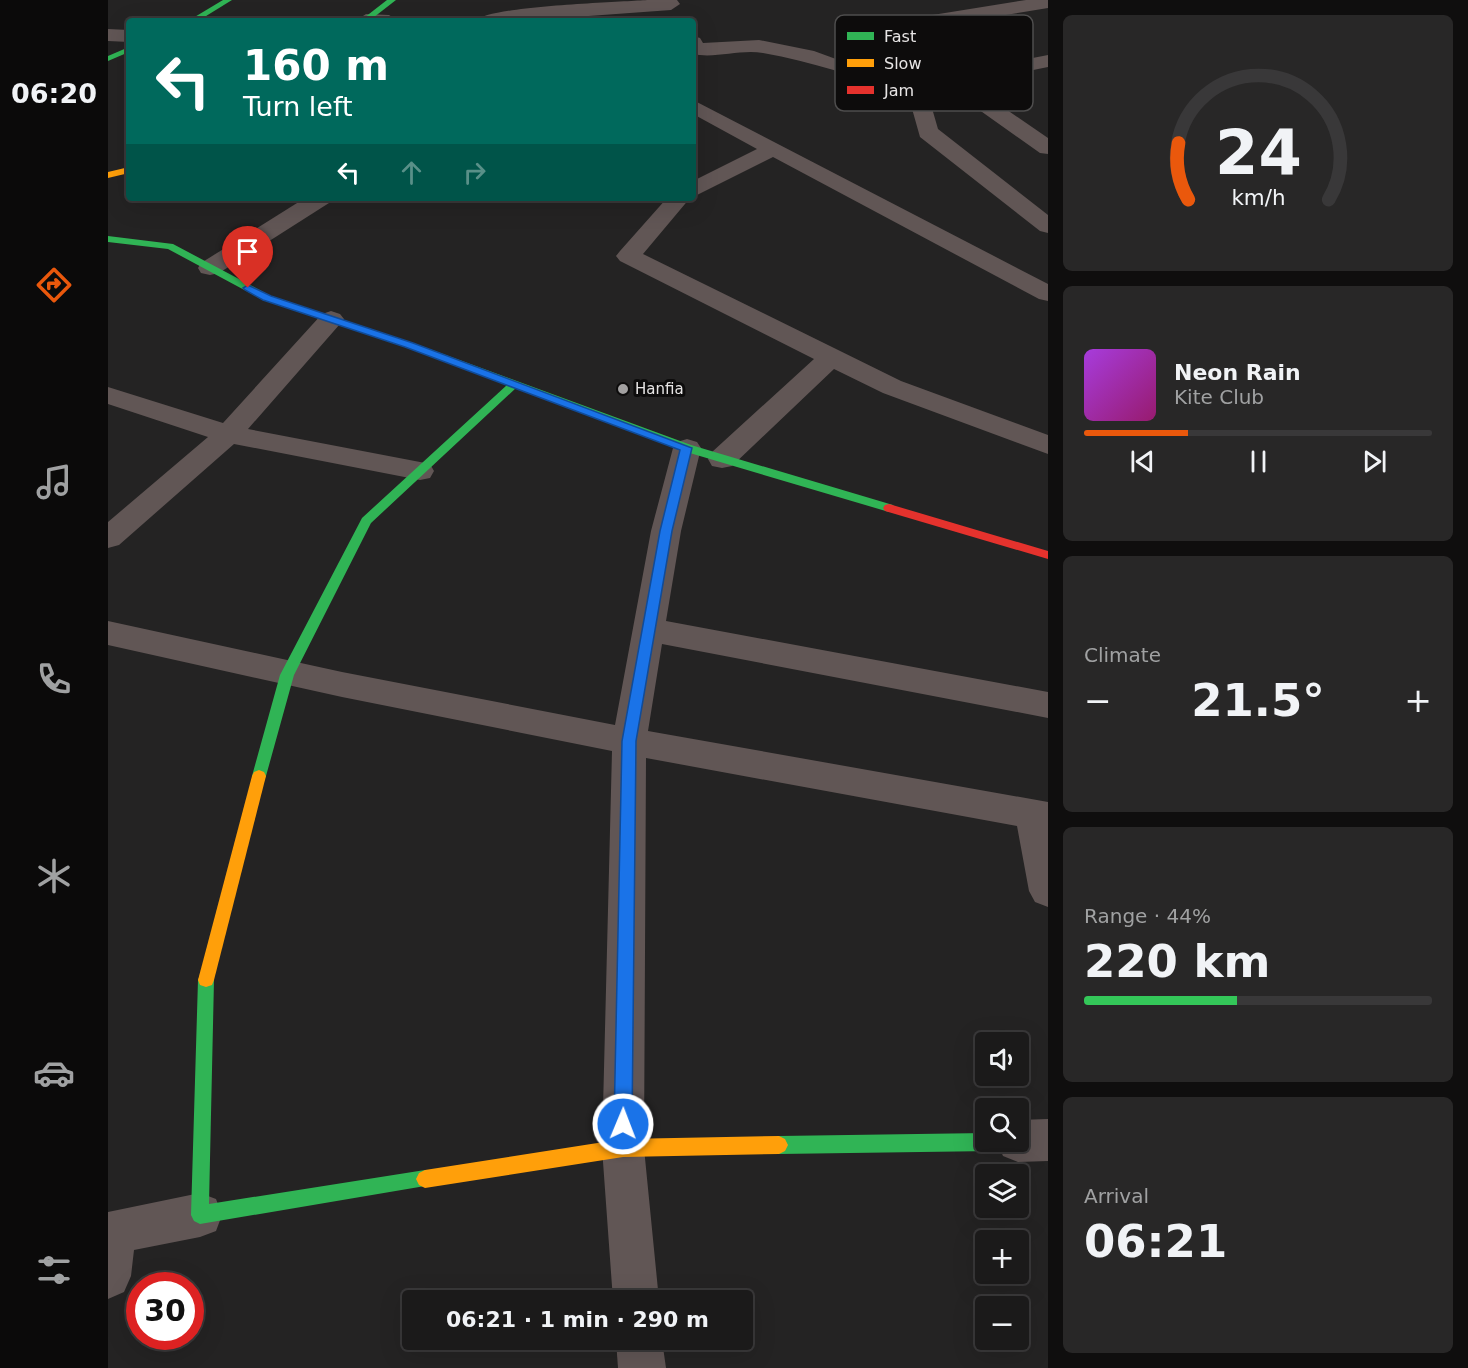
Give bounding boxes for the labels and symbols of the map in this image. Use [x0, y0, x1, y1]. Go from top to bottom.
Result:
legend [835, 15, 1033, 111]
text: Fast [884, 27, 916, 46]
text: Slow [884, 54, 921, 73]
text: Jam [883, 81, 914, 100]
pin [222, 226, 273, 288]
place label: Hanfia [635, 380, 684, 398]
marker: Hanfia [616, 382, 630, 396]
position arrow [591, 1092, 655, 1156]
speed limit sign: 30 [126, 1272, 204, 1350]

